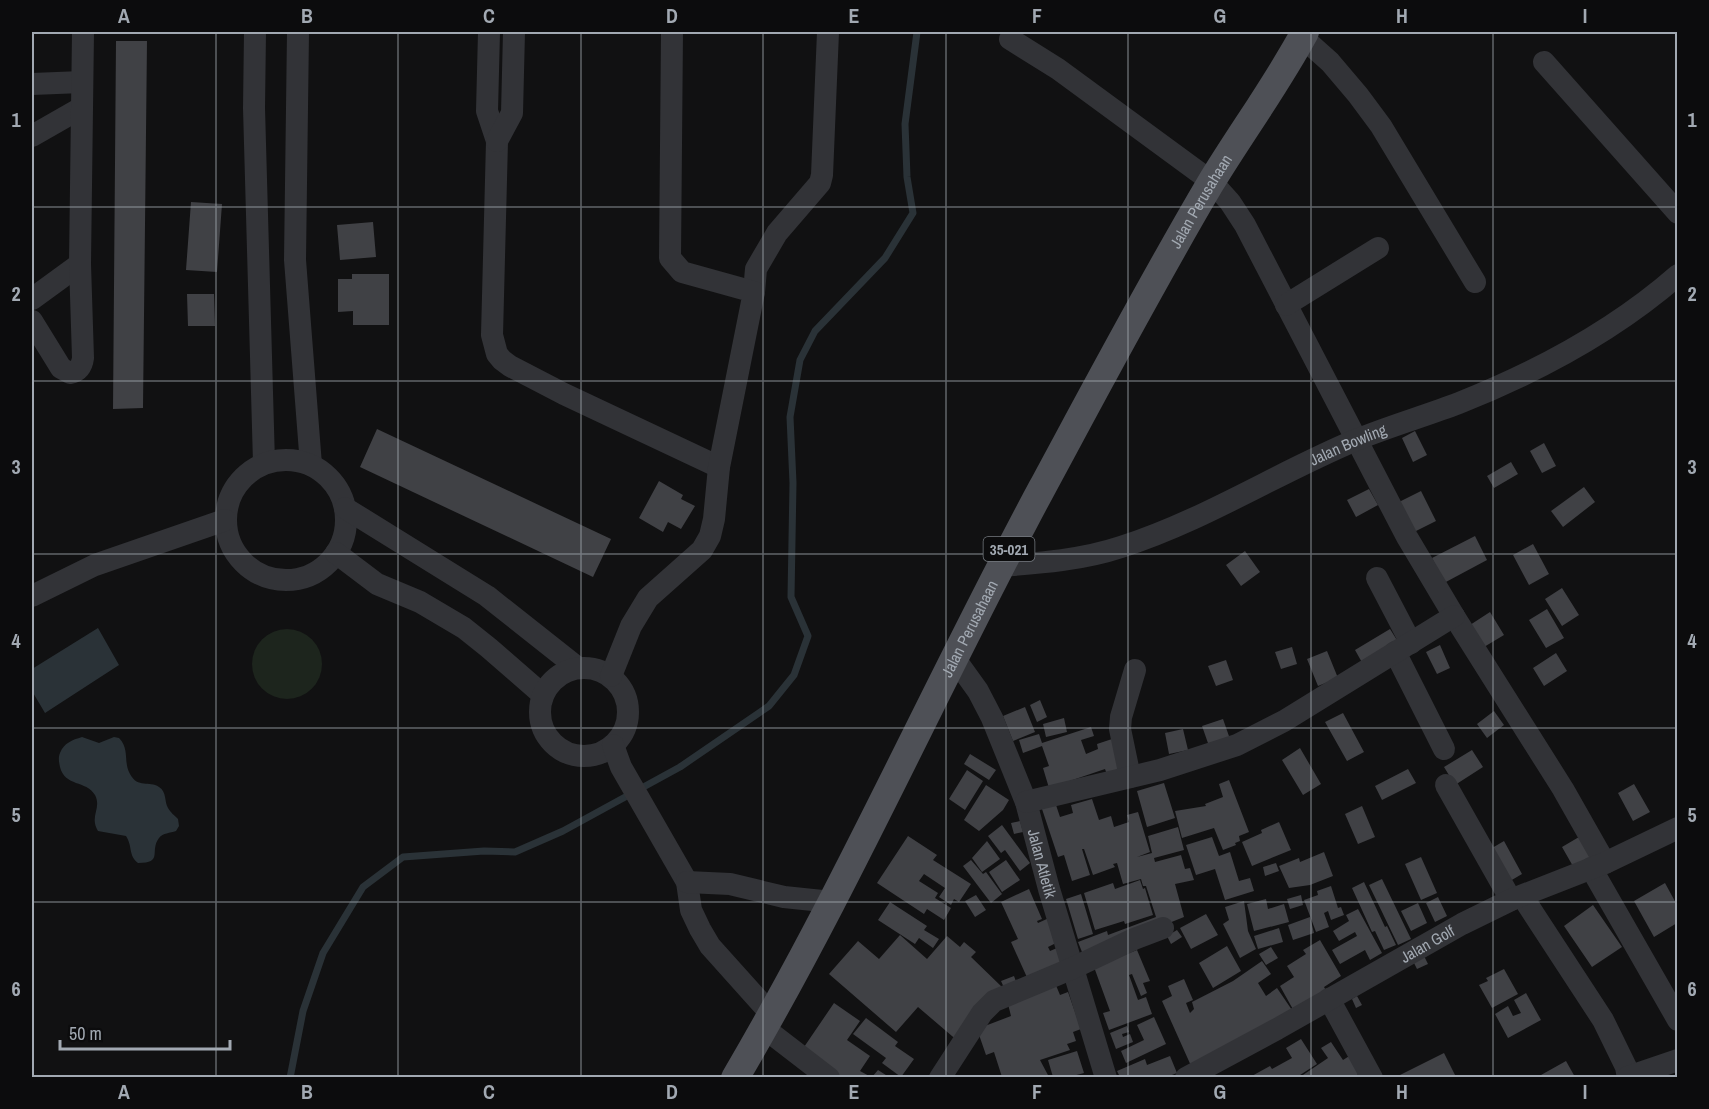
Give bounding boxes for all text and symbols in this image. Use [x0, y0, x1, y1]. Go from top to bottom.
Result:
text: A [118, 2, 130, 29]
text: B [301, 2, 313, 29]
text: C [483, 2, 495, 29]
text: D [666, 2, 678, 29]
text: E [849, 2, 860, 29]
text: F [1032, 2, 1042, 29]
text: G [1214, 2, 1226, 29]
text: H [1396, 2, 1408, 29]
text: I [1583, 2, 1587, 29]
text: 1 [11, 106, 21, 133]
text: 1 [1687, 106, 1697, 133]
street label: Jalan Perusahaan [1164, 150, 1237, 252]
text: 2 [11, 280, 21, 307]
text: 2 [1687, 280, 1697, 307]
street label: Jalan Bowling [1306, 418, 1390, 471]
text: 3 [11, 453, 21, 480]
text: 3 [1687, 453, 1697, 480]
road number: 35-021 [984, 537, 1034, 561]
street label: Jalan Perusahaan [936, 576, 1003, 681]
text: 4 [11, 627, 21, 654]
text: 4 [1687, 627, 1697, 654]
text: 5 [11, 801, 21, 828]
text: 5 [1687, 801, 1697, 828]
street label: Jalan Atletik [1023, 826, 1062, 901]
street label: Jalan Golf [1396, 919, 1459, 968]
text: 6 [11, 975, 21, 1002]
text: 6 [1687, 975, 1697, 1002]
scale bar [60, 1013, 230, 1051]
text: 50 m [69, 1021, 102, 1046]
text: A [118, 1078, 130, 1105]
text: B [301, 1078, 313, 1105]
text: C [483, 1078, 495, 1105]
text: D [666, 1078, 678, 1105]
text: E [849, 1078, 860, 1105]
text: F [1032, 1078, 1042, 1105]
text: G [1214, 1078, 1226, 1105]
text: H [1396, 1078, 1408, 1105]
text: I [1583, 1078, 1587, 1105]

